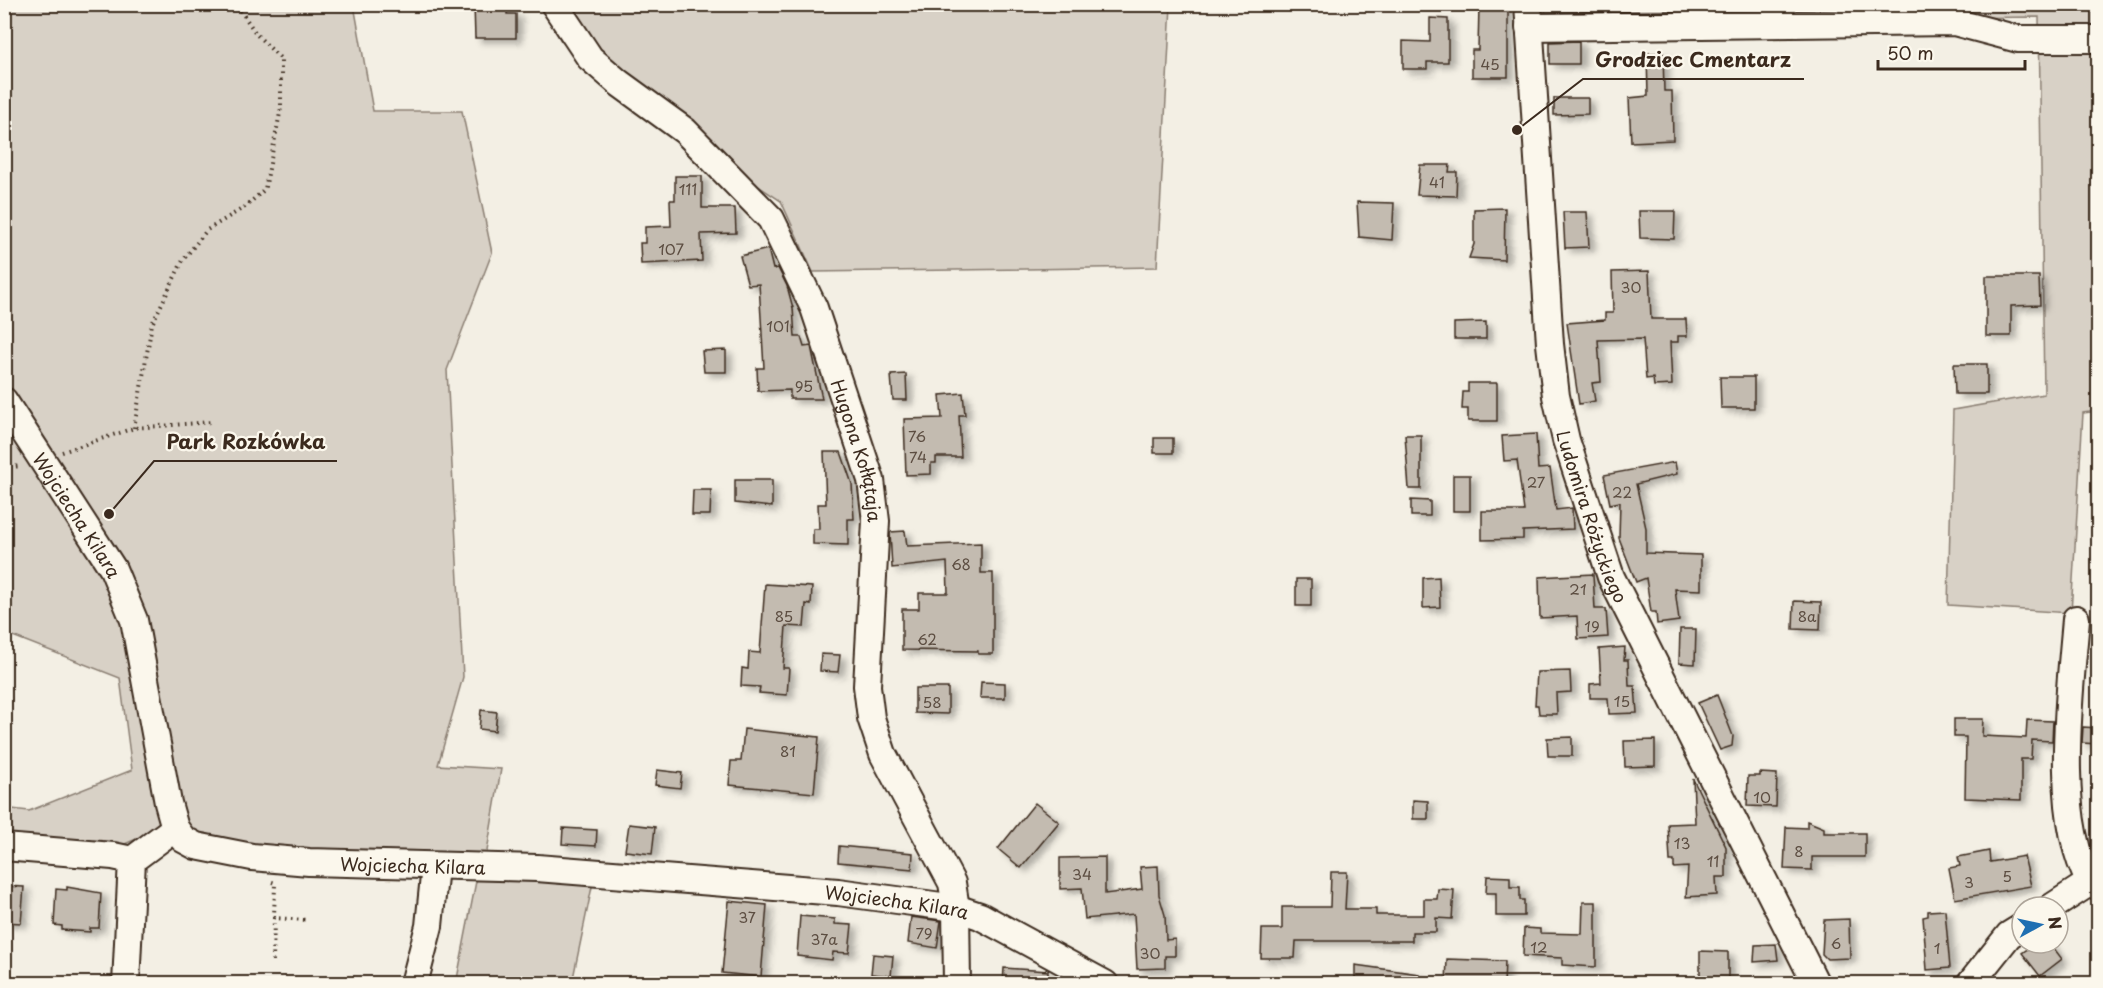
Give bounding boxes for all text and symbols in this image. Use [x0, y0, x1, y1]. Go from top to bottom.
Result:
scale bar [1878, 33, 2025, 71]
text: 50 m [1887, 39, 1934, 66]
callout: Grodziec Cmentarz [1583, 41, 1804, 79]
text: Grodziec Cmentarz [1595, 44, 1791, 74]
house number: 45 [1480, 52, 1500, 75]
house number: 41 [1429, 170, 1445, 193]
house number: 111 [679, 177, 697, 200]
house number: 107 [658, 237, 684, 260]
house number: 30 [1621, 275, 1641, 298]
house number: 101 [766, 314, 790, 337]
house number: 95 [795, 374, 813, 397]
street label: Hugona Kołłątaja [825, 375, 890, 524]
callout: Park Rozkówka [154, 423, 337, 461]
house number: 76 [908, 424, 926, 447]
text: Park Rozkówka [166, 426, 326, 456]
street label: Ludomira Różyckiego [1551, 428, 1635, 607]
house number: 74 [909, 445, 927, 468]
street label: Wojciecha Kilara [27, 447, 129, 583]
house number: 27 [1527, 470, 1546, 493]
house number: 22 [1612, 480, 1632, 503]
house number: 68 [951, 552, 971, 575]
house number: 21 [1569, 577, 1587, 600]
house number: 85 [775, 604, 793, 627]
house number: 8a [1798, 604, 1817, 627]
house number: 19 [1584, 614, 1600, 637]
house number: 62 [917, 627, 937, 650]
house number: 15 [1614, 689, 1630, 712]
house number: 58 [922, 690, 942, 713]
house number: 81 [780, 739, 796, 762]
house number: 10 [1753, 785, 1771, 808]
house number: 13 [1674, 831, 1690, 854]
house number: 8 [1794, 839, 1804, 862]
street label: Wojciecha Kilara [340, 849, 486, 880]
house number: 11 [1707, 849, 1719, 872]
house number: 34 [1072, 862, 1092, 885]
house number: 5 [2002, 864, 2012, 887]
house number: 3 [1964, 870, 1974, 893]
street label: Wojciecha Kilara [824, 878, 974, 925]
north arrow [2010, 895, 2070, 955]
house number: 37 [738, 905, 756, 928]
text: N [2043, 915, 2069, 931]
house number: 79 [915, 921, 933, 944]
house number: 37a [811, 927, 838, 950]
house number: 6 [1831, 931, 1841, 954]
house number: 12 [1530, 935, 1548, 958]
house number: 1 [1934, 936, 1940, 959]
house number: 30 [1140, 941, 1160, 964]

